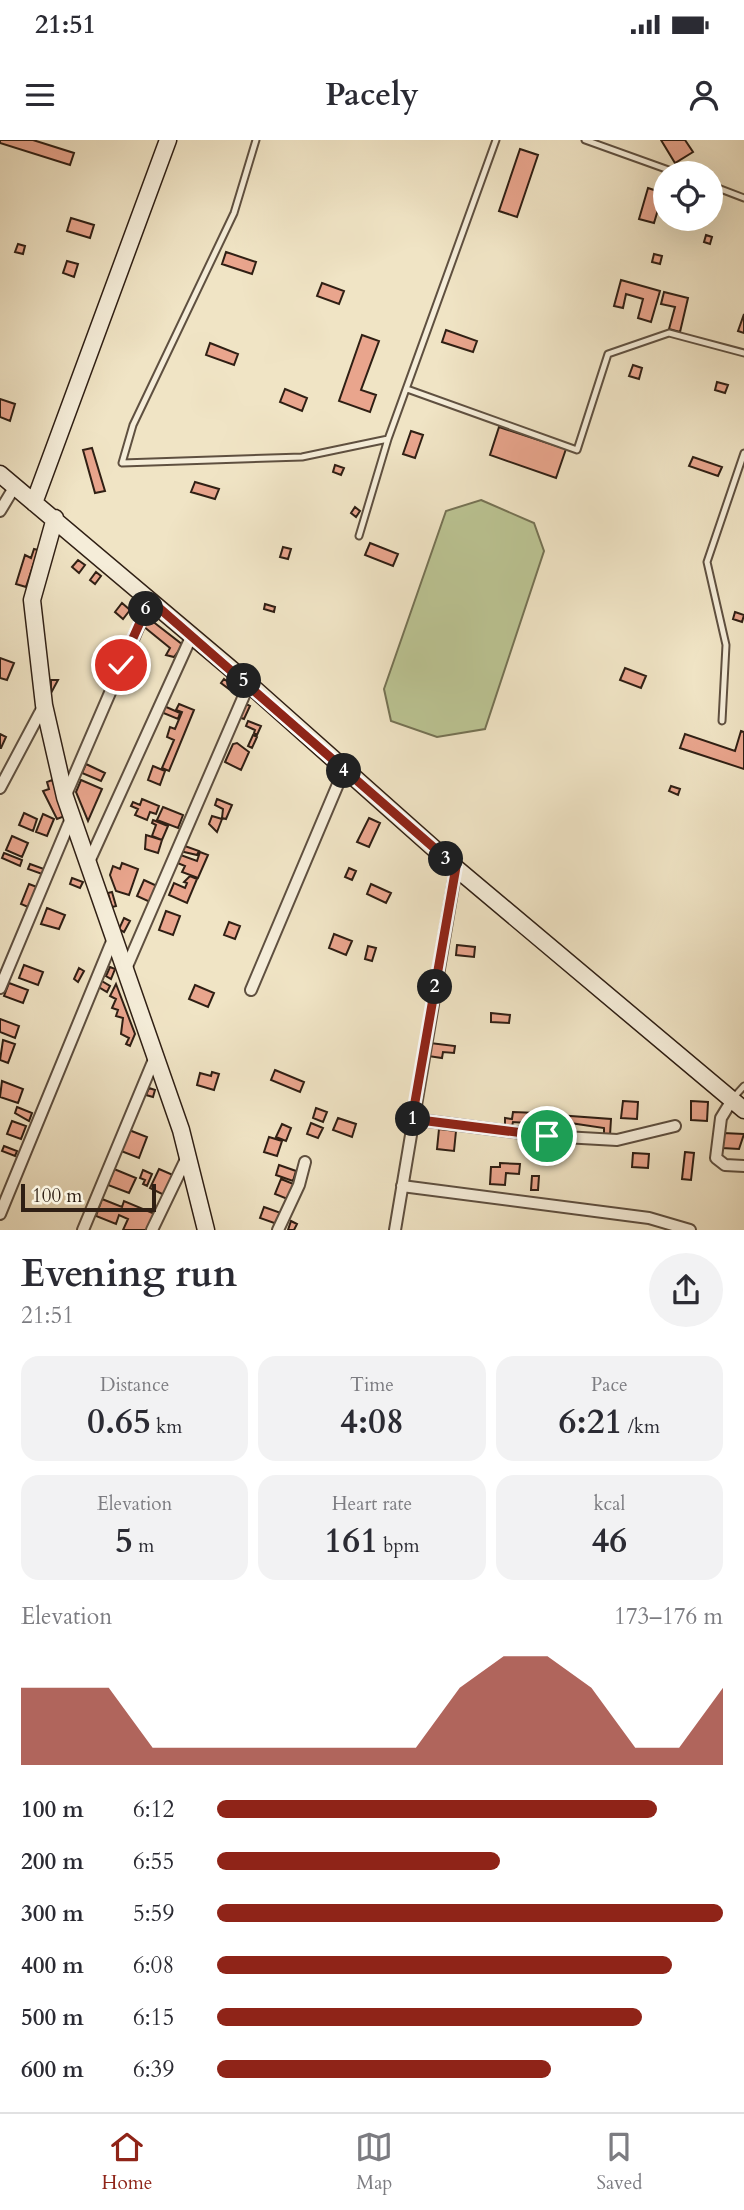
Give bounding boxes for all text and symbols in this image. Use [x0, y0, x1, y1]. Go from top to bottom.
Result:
text: 21:51 [35, 7, 96, 42]
text: Pacely [325, 73, 419, 117]
icon: menu [21, 76, 59, 114]
icon: person [685, 76, 723, 114]
map controls [653, 161, 723, 231]
button: locate [653, 161, 723, 231]
pin: 6 [128, 592, 164, 626]
text: 6 [141, 595, 150, 621]
pin [91, 635, 151, 695]
icon: check [102, 646, 140, 684]
pin: 5 [226, 664, 262, 698]
text: 5 [239, 667, 248, 693]
pin: 4 [326, 754, 362, 788]
text: 4 [339, 757, 348, 783]
pin: 3 [428, 842, 464, 876]
text: 3 [441, 845, 450, 871]
pin: 2 [418, 970, 452, 1004]
text: 2 [430, 973, 439, 999]
pin: 1 [396, 1102, 430, 1136]
text: 1 [408, 1105, 417, 1131]
pin [517, 1106, 577, 1166]
icon: arrive [528, 1117, 566, 1155]
scale bar [21, 1181, 156, 1213]
text: 100 m [32, 1183, 82, 1209]
text: Evening run [21, 1248, 237, 1300]
button: share [649, 1253, 723, 1327]
text: 21:51 [21, 1300, 74, 1331]
text: Distance [100, 1372, 169, 1398]
text: Time [350, 1372, 394, 1398]
text: Pace [591, 1372, 628, 1398]
text: 0.65 [87, 1398, 151, 1446]
text: 4:08 [340, 1398, 404, 1446]
text: 6:21 [559, 1398, 623, 1446]
text: km [151, 1414, 182, 1440]
text: /km [623, 1414, 660, 1440]
text: Elevation [97, 1491, 172, 1517]
text: Heart rate [332, 1491, 412, 1517]
text: kcal [593, 1491, 625, 1517]
text: 5 [115, 1517, 133, 1565]
text: 161 [324, 1517, 378, 1565]
text: 46 [591, 1517, 627, 1565]
text: m [133, 1533, 154, 1559]
text: bpm [378, 1533, 420, 1559]
text: Elevation [21, 1601, 112, 1632]
text: 173–176 m [614, 1601, 723, 1632]
text: 100 m [21, 1794, 84, 1825]
text: 6:12 [133, 1794, 174, 1825]
text: 200 m [21, 1846, 84, 1877]
text: 6:55 [133, 1846, 174, 1877]
text: 300 m [21, 1898, 84, 1929]
text: 5:59 [133, 1898, 174, 1929]
text: 400 m [21, 1950, 84, 1981]
text: 6:08 [133, 1950, 174, 1981]
text: 500 m [21, 2002, 84, 2033]
text: 6:15 [133, 2002, 174, 2033]
text: 600 m [21, 2054, 84, 2085]
text: 6:39 [133, 2054, 174, 2085]
tab: Home [102, 2128, 152, 2196]
tab: Map [355, 2128, 393, 2196]
tab: Saved [596, 2128, 642, 2196]

